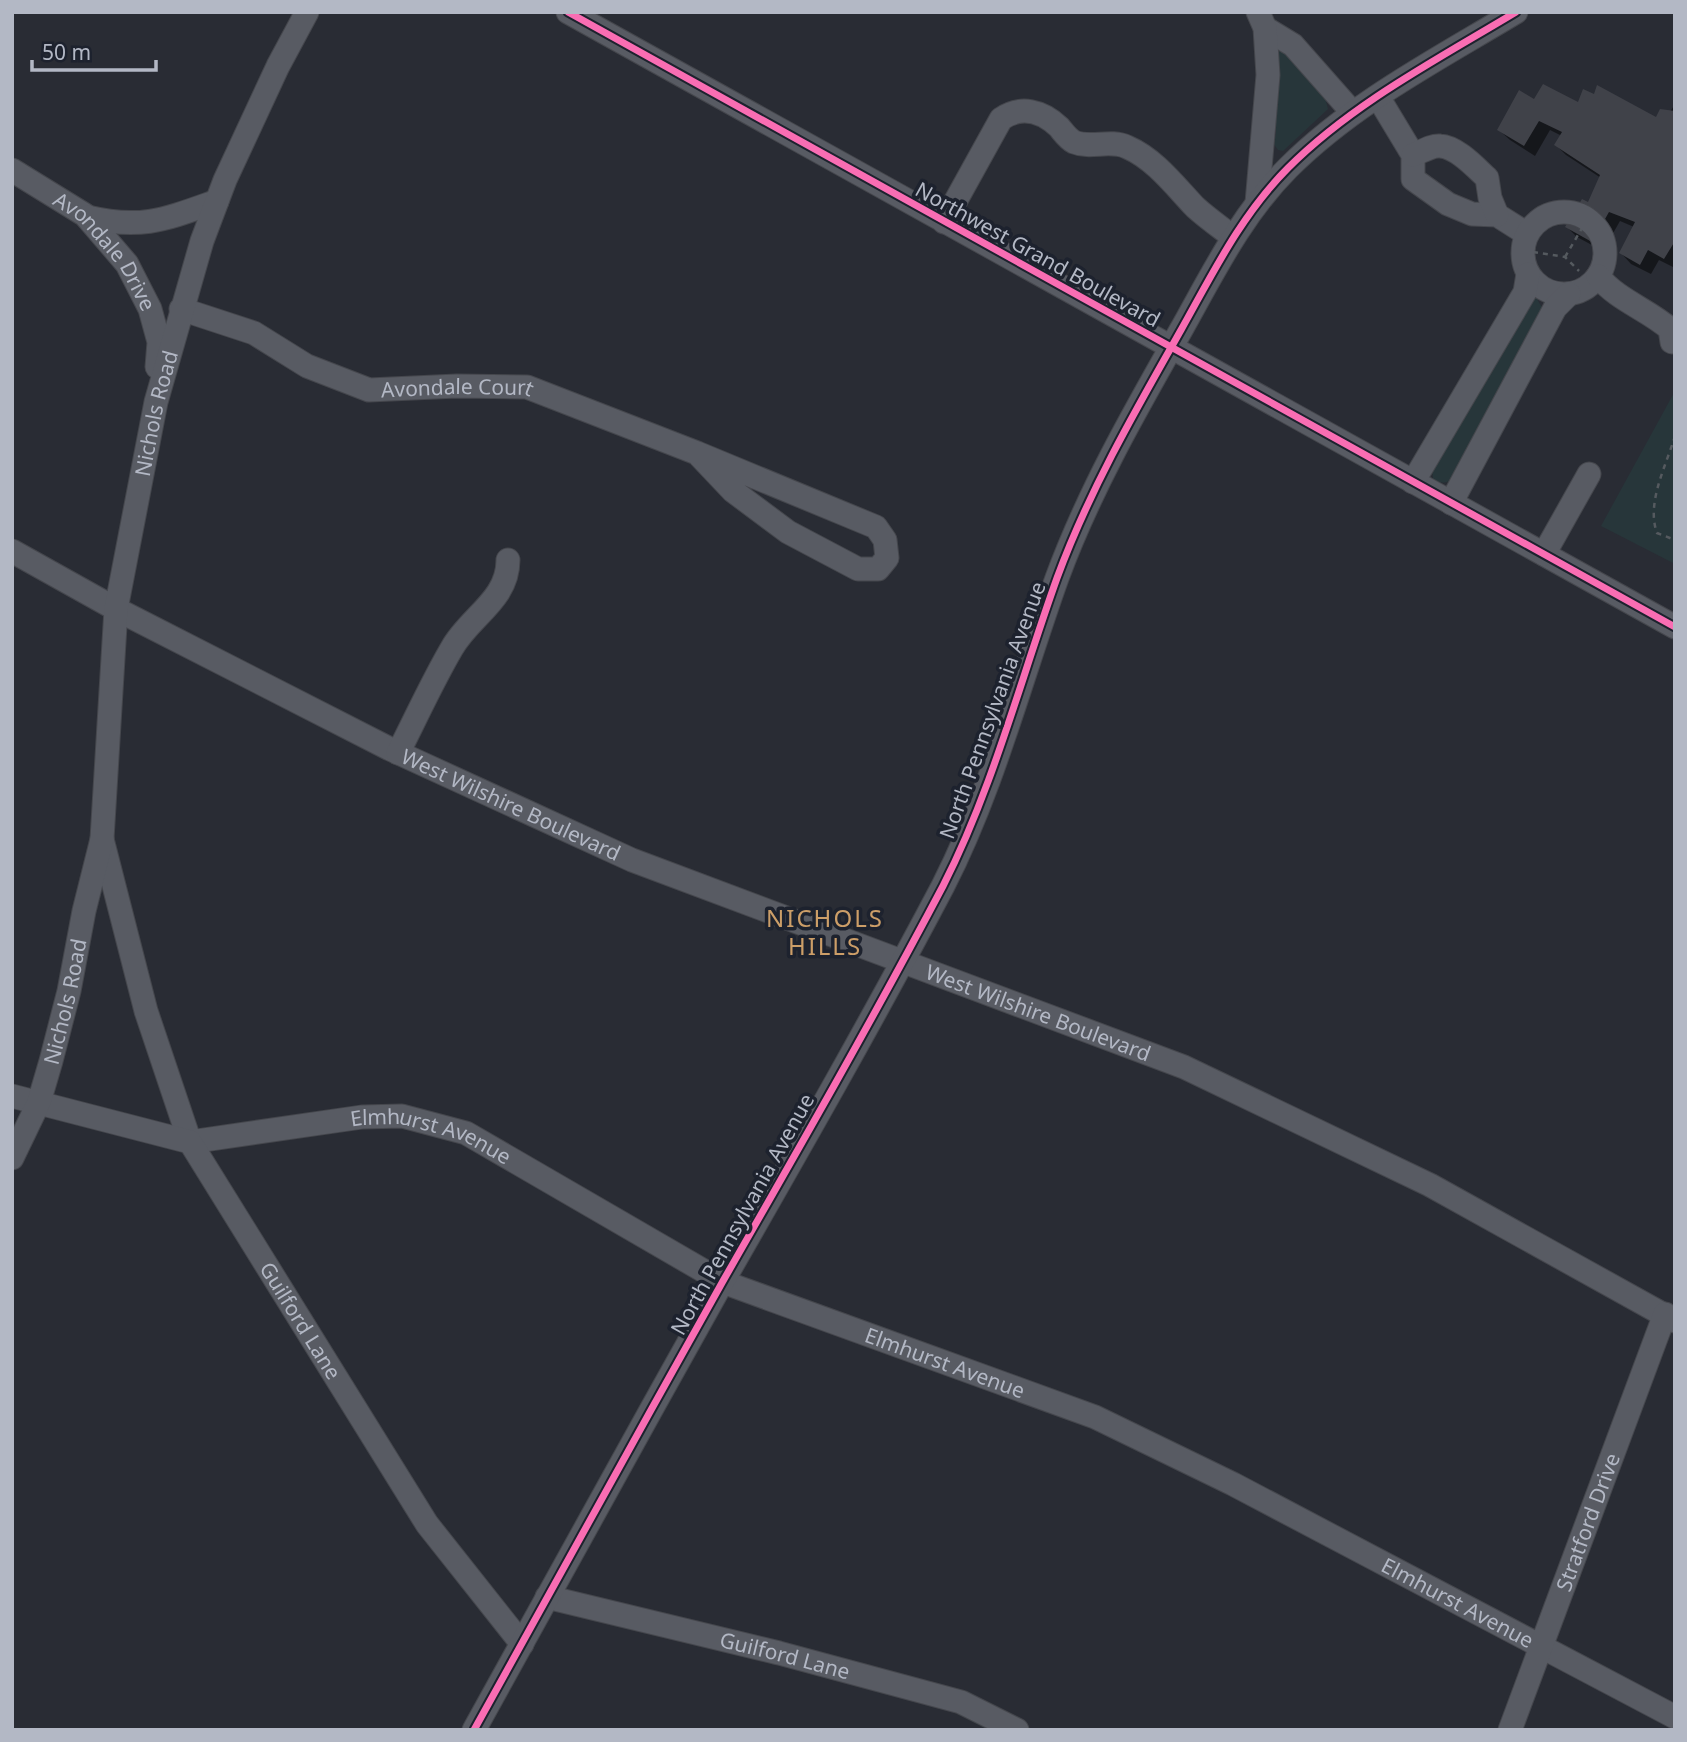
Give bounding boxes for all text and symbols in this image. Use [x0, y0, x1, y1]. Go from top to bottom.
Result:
scale bar [32, 28, 156, 72]
text: 50 m [42, 38, 91, 66]
street label: Northwest Grand Boulevard [911, 175, 1165, 333]
street label: Avondale Drive [48, 185, 162, 315]
street label: Nichols Road [128, 347, 184, 479]
street label: Avondale Court [380, 372, 538, 403]
street label: North Pennsylvania Avenue [932, 577, 1052, 843]
street label: West Wilshire Boulevard [397, 742, 625, 867]
district label: NICHOLS HILLS [766, 901, 884, 962]
street label: Nichols Road [37, 936, 93, 1068]
street label: West Wilshire Boulevard [922, 957, 1155, 1067]
street label: North Pennsylvania Avenue [664, 1088, 820, 1340]
street label: Elmhurst Avenue [348, 1102, 517, 1170]
street label: Guilford Lane [254, 1257, 348, 1385]
street label: Elmhurst Avenue [861, 1321, 1029, 1404]
street label: Stratford Drive [1549, 1449, 1626, 1595]
street label: Elmhurst Avenue [1377, 1551, 1539, 1654]
street label: Guilford Lane [717, 1625, 853, 1686]

